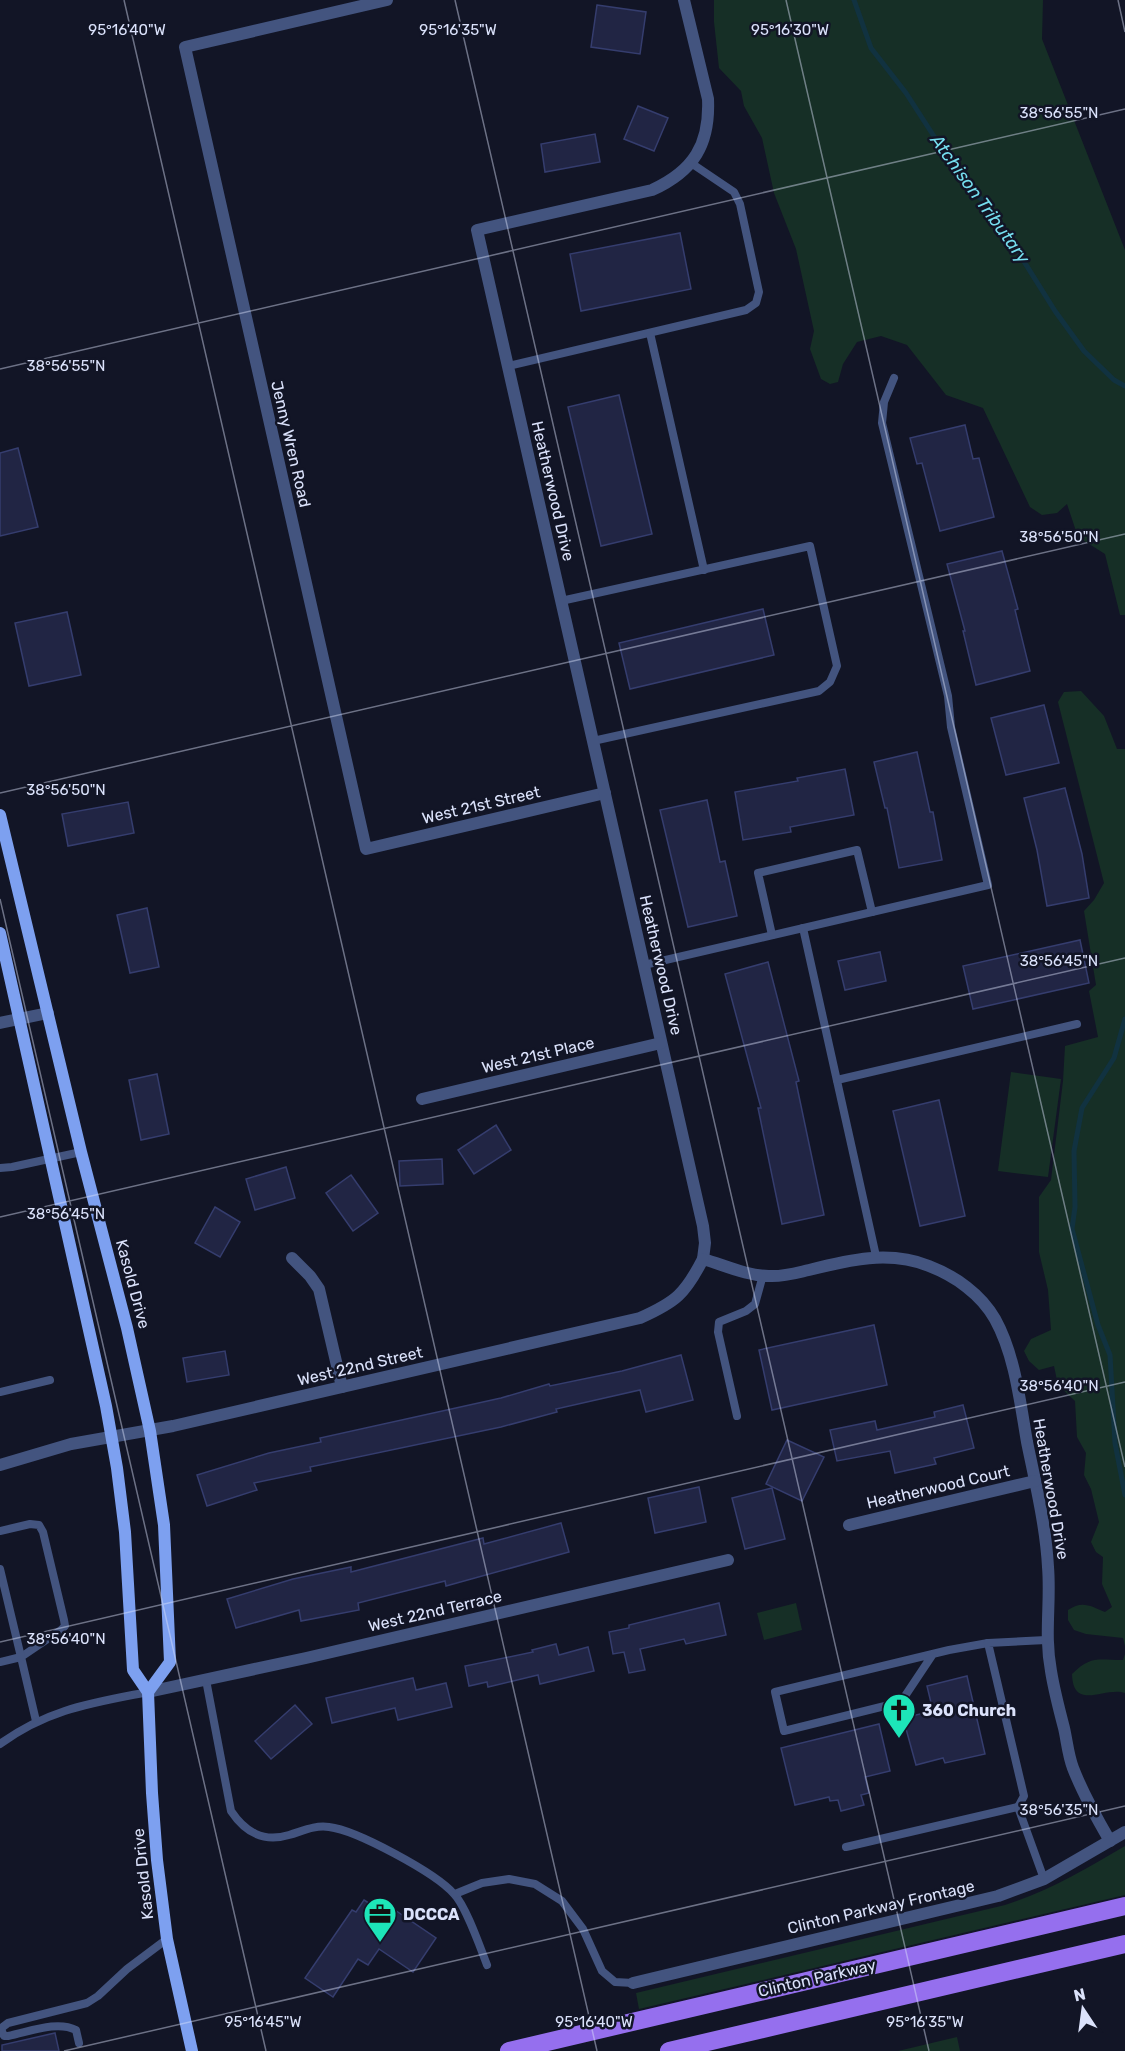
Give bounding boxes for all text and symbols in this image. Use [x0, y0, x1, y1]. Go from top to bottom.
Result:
text: 95°16'40"W [88, 21, 166, 39]
text: 95°16'35"W [419, 21, 497, 39]
text: 95°16'30"W [751, 21, 829, 39]
text: 38°56'55"N [1020, 104, 1098, 122]
water label: Atchison Tributary [925, 129, 1035, 269]
text: 38°56'55"N [27, 357, 105, 375]
street label: Jenny Wren Road [267, 379, 315, 509]
street label: Heatherwood Drive [528, 419, 578, 563]
text: 38°56'50"N [1019, 528, 1099, 546]
text: 38°56'50"N [26, 781, 106, 799]
street label: West 21st Street [420, 782, 542, 828]
street label: Heatherwood Drive [636, 893, 686, 1037]
text: 38°56'45"N [1020, 952, 1098, 970]
street label: West 21st Place [480, 1033, 596, 1077]
text: 38°56'45"N [27, 1205, 105, 1223]
street label: Kasold Drive [112, 1237, 154, 1331]
street label: West 22nd Street [296, 1342, 424, 1390]
text: 38°56'40"N [1019, 1377, 1099, 1395]
street label: Heatherwood Drive [1029, 1417, 1073, 1561]
street label: Heatherwood Court [865, 1461, 1011, 1513]
street label: West 22nd Terrace [366, 1586, 504, 1636]
text: 38°56'40"N [26, 1630, 106, 1648]
church icon: 360 Church [881, 1692, 917, 1739]
place label: 360 Church [922, 1701, 1016, 1720]
text: 38°56'35"N [1019, 1801, 1099, 1819]
street label: Kasold Drive [129, 1827, 157, 1921]
street label: Clinton Parkway Frontage [786, 1876, 976, 1938]
office icon: DCCCA [362, 1896, 398, 1943]
place label: DCCCA [403, 1905, 460, 1924]
street label: Clinton Parkway [756, 1955, 878, 2001]
north arrow [1053, 1979, 1113, 2039]
text: N [1072, 1984, 1087, 2005]
text: 95°16'45"W [225, 2013, 301, 2031]
text: 95°16'40"W [555, 2013, 633, 2031]
text: 95°16'35"W [886, 2013, 964, 2031]

